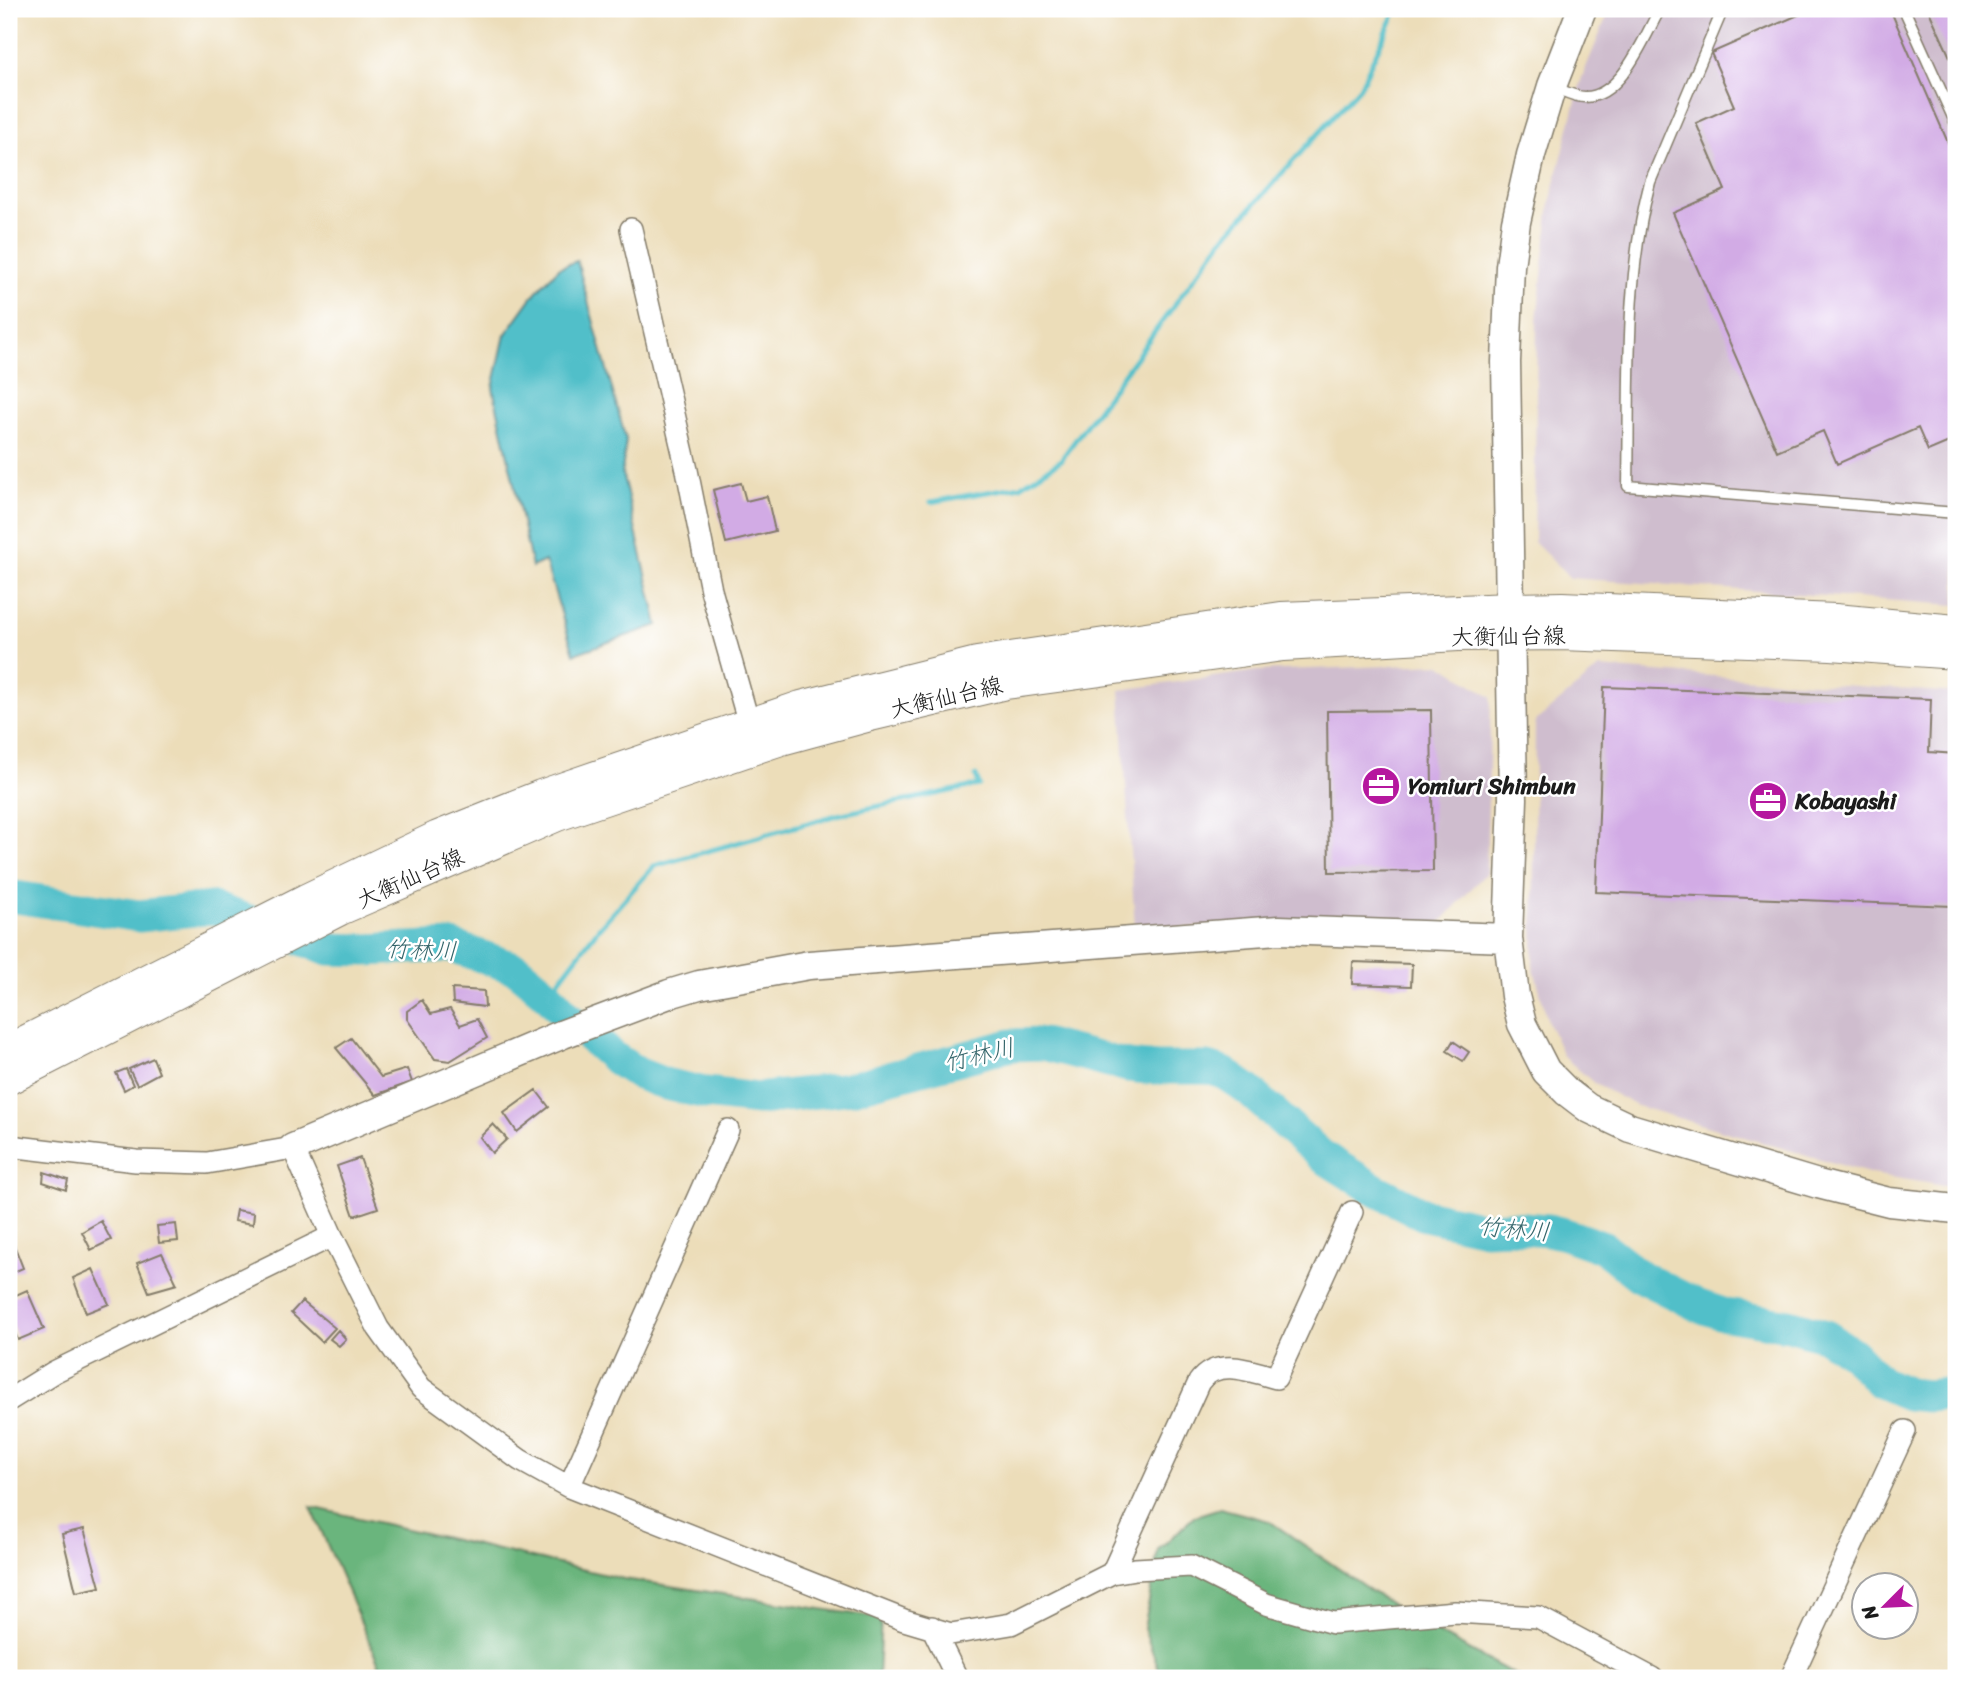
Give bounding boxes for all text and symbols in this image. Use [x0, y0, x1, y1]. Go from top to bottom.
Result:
street label: 大衡仙台線 [1450, 615, 1566, 658]
street label: 大衡仙台線 [885, 665, 1007, 730]
office icon: Yomiuri Shimbun [1360, 765, 1402, 807]
place label: Yomiuri Shimbun [1408, 766, 1576, 807]
office icon: Kobayashi [1747, 780, 1789, 822]
place label: Kobayashi [1794, 781, 1898, 822]
street label: 大衡仙台線 [349, 836, 471, 921]
water label: 竹林川 [384, 928, 458, 972]
water label: 竹林川 [939, 1026, 1019, 1084]
water label: 竹林川 [1476, 1205, 1552, 1253]
north arrow [1850, 1572, 1920, 1642]
text: N [1852, 1599, 1888, 1626]

